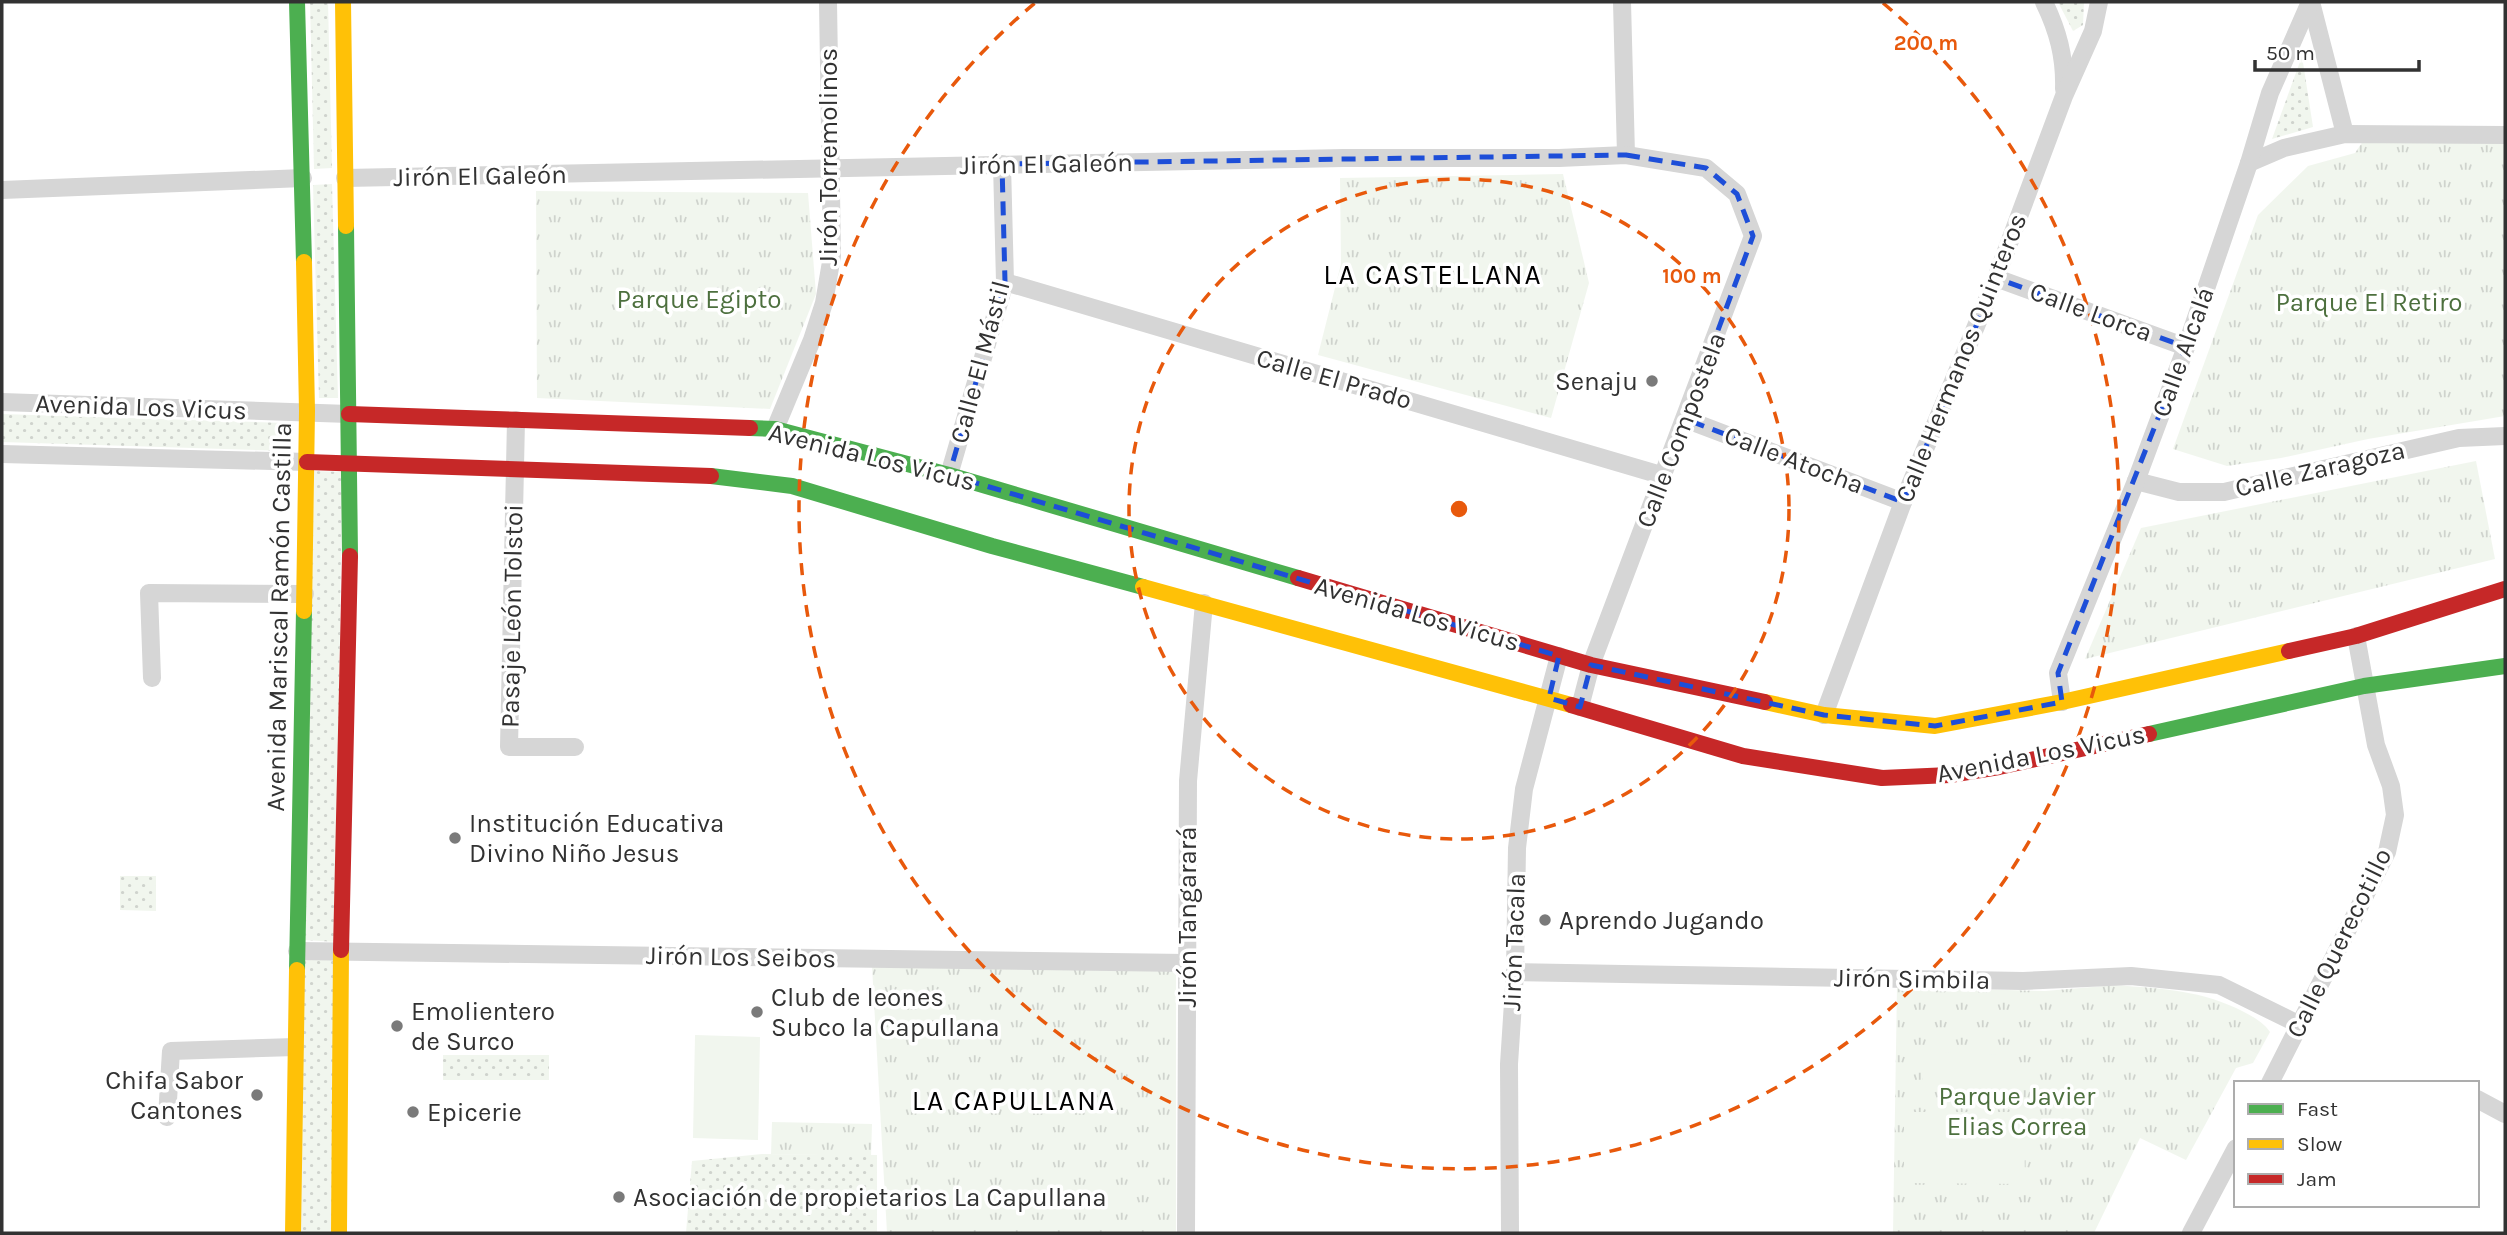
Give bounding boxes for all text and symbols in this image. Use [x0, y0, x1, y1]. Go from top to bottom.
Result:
scale bar [2255, 28, 2420, 72]
text: 200 m [1894, 31, 1958, 55]
text: 50 m [2266, 41, 2315, 65]
street label: Jirón Torremolinos [813, 48, 844, 266]
street label: Jirón El Galeón [959, 147, 1133, 181]
street label: Jirón El Galeón [393, 159, 567, 193]
street label: Calle Hermanos Quinteros [1889, 209, 2033, 507]
district label: LA CASTELLANA [1323, 258, 1543, 291]
text: 100 m [1662, 264, 1722, 288]
street label: Calle Lorca [2026, 276, 2156, 348]
street label: Calle El Mástil [943, 277, 1017, 447]
street label: Calle Alcalá [2145, 283, 2221, 421]
park label: Parque Egipto [617, 284, 781, 315]
park label: Parque El Retiro [2275, 287, 2463, 318]
street label: Calle Compostela [1630, 328, 1732, 532]
street label: Calle El Prado [1253, 342, 1415, 416]
place label: Senaju [1555, 366, 1638, 397]
marker: Senaju [1644, 373, 1660, 389]
street label: Avenida Los Vicus [35, 388, 247, 426]
street label: Avenida Los Vicus [766, 416, 978, 498]
street label: Calle Atocha [1720, 419, 1868, 501]
street label: Avenida Mariscal Ramón Castilla [260, 422, 298, 812]
street label: Calle Zaragoza [2232, 434, 2408, 504]
centre of rings [1447, 497, 1471, 521]
street label: Pasaje León Tolstoi [495, 504, 529, 728]
street label: Avenida Los Vicus [1311, 570, 1523, 658]
street label: Avenida Los Vicus [1934, 719, 2148, 789]
place label: Institución Educativa Divino Niño Jesus [469, 808, 724, 869]
street label: Jirón Tangarará [1172, 827, 1203, 1007]
marker: Institución Educativa Divino Niño Jesus [447, 830, 463, 846]
street label: Calle Querecotillo [2280, 843, 2398, 1043]
street label: Jirón Tacala [1496, 872, 1532, 1012]
place label: Aprendo Jugando [1559, 905, 1764, 936]
marker: Aprendo Jugando [1537, 912, 1553, 928]
street label: Jirón Los Seibos [646, 940, 836, 974]
street label: Jirón Simbila [1834, 962, 1990, 996]
place label: Club de leones Subco la Capullana [771, 982, 1000, 1043]
place label: Emolientero de Surco [411, 996, 555, 1057]
marker: Club de leones Subco la Capullana [749, 1004, 765, 1020]
marker: Emolientero de Surco [389, 1018, 405, 1034]
place label: Chifa Sabor Cantones [105, 1065, 244, 1126]
park label: Parque Javier Elias Correa [1939, 1081, 2096, 1142]
legend [2234, 1081, 2479, 1207]
district label: LA CAPULLANA [912, 1084, 1116, 1117]
marker: Chifa Sabor Cantones [249, 1087, 265, 1103]
place label: Epicerie [427, 1097, 522, 1128]
text: Fast [2297, 1097, 2338, 1121]
marker: Epicerie [405, 1104, 421, 1120]
text: Slow [2297, 1132, 2342, 1156]
text: Jam [2297, 1167, 2337, 1191]
place label: Asociación de propietarios La Capullana [633, 1182, 1107, 1213]
marker: Asociación de propietarios La Capullana [611, 1189, 627, 1205]

